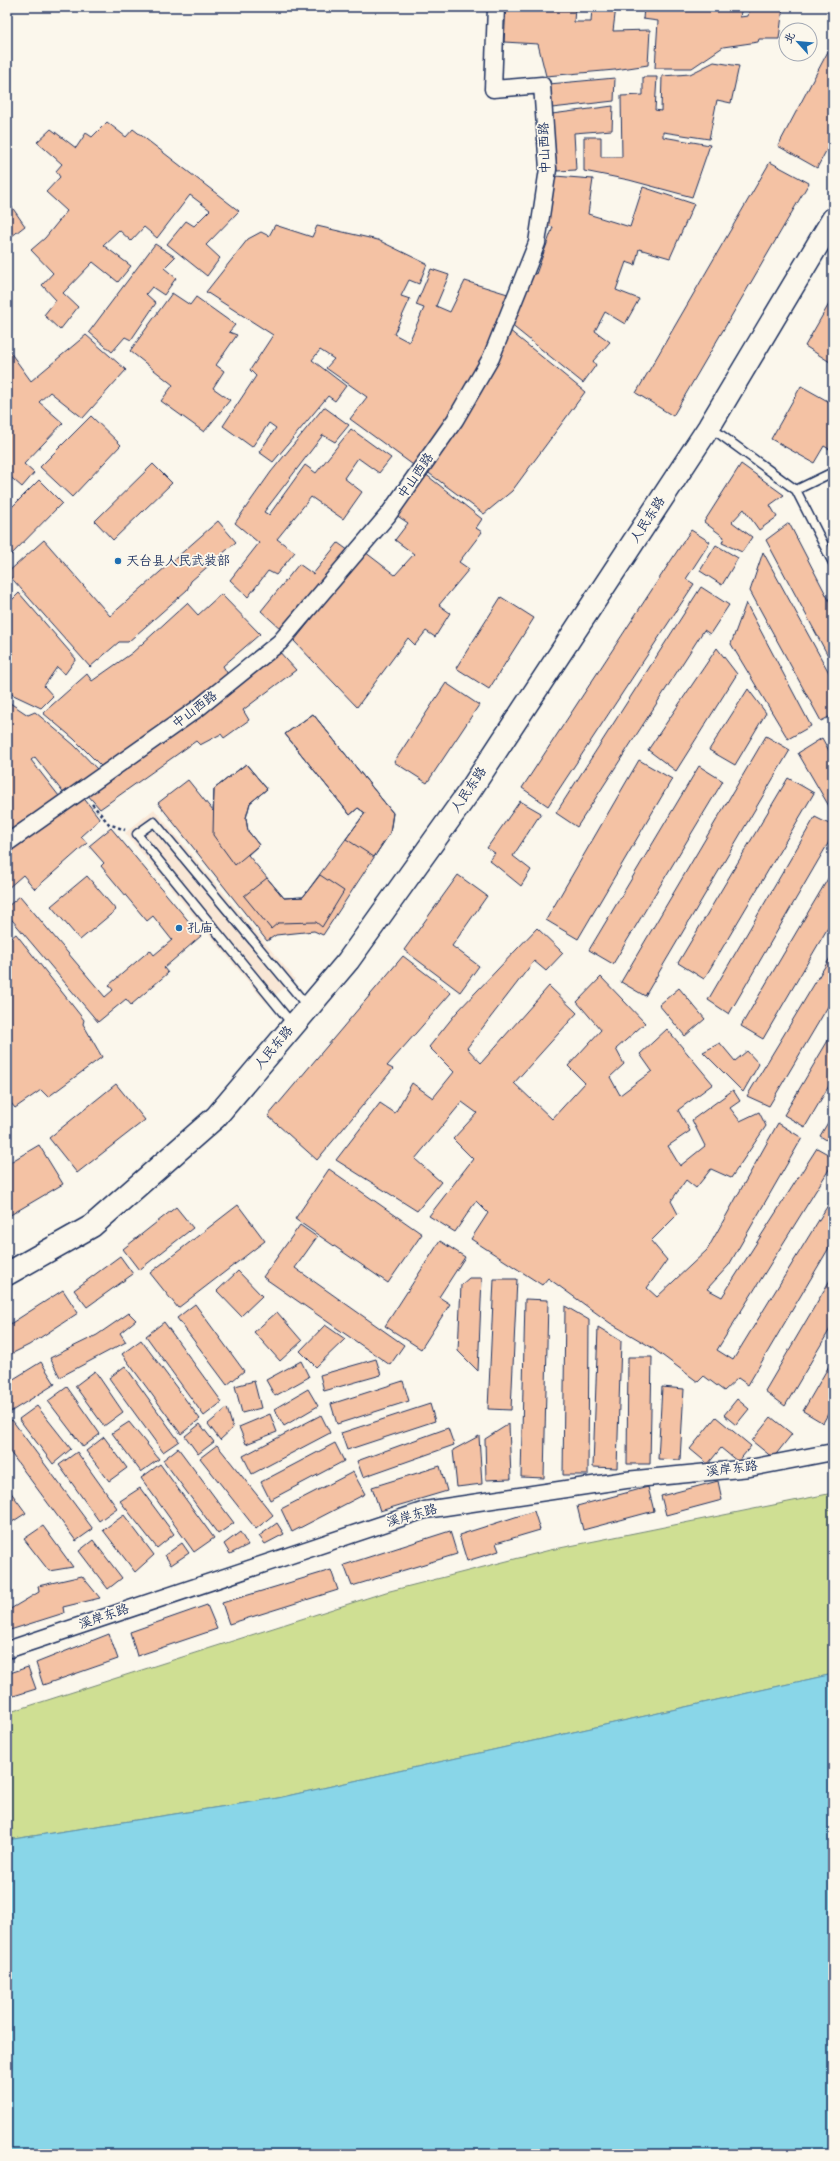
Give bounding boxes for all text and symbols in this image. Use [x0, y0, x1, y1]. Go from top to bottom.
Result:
north arrow [778, 22, 818, 62]
text: 北 [781, 30, 799, 46]
street label: 中山西路 [536, 122, 554, 174]
street label: 中山西路 [394, 450, 438, 502]
street label: 人民东路 [627, 494, 669, 546]
place label: 天台县人民武装部 [126, 553, 230, 570]
marker: 天台县人民武装部 [113, 556, 123, 566]
street label: 中山西路 [169, 688, 221, 732]
street label: 人民东路 [447, 764, 491, 816]
place label: 孔庙 [187, 920, 213, 937]
marker: 孔庙 [174, 923, 184, 933]
street label: 人民东路 [251, 1023, 297, 1073]
street label: 溪岸东路 [705, 1457, 759, 1481]
street label: 溪岸东路 [385, 1501, 439, 1531]
street label: 溪岸东路 [77, 1600, 131, 1634]

